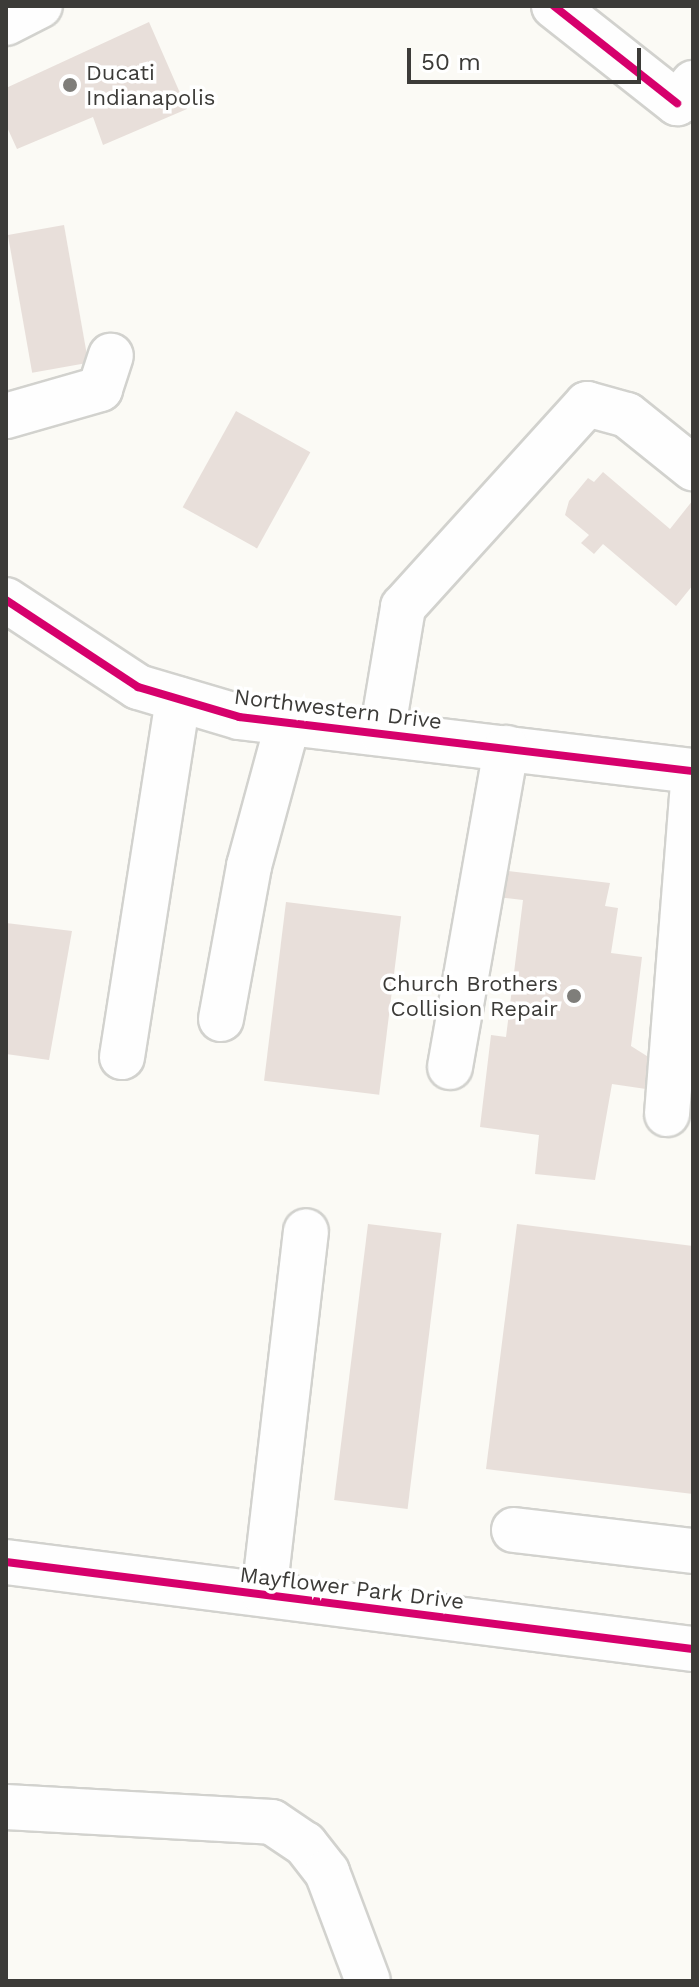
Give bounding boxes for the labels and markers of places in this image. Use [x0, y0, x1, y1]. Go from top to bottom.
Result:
place label: Ducati Indianapolis [86, 59, 215, 110]
marker: Ducati Indianapolis [61, 76, 79, 94]
place label: Church Brothers Collision Repair [382, 970, 558, 1022]
marker: Church Brothers Collision Repair [565, 987, 583, 1005]

